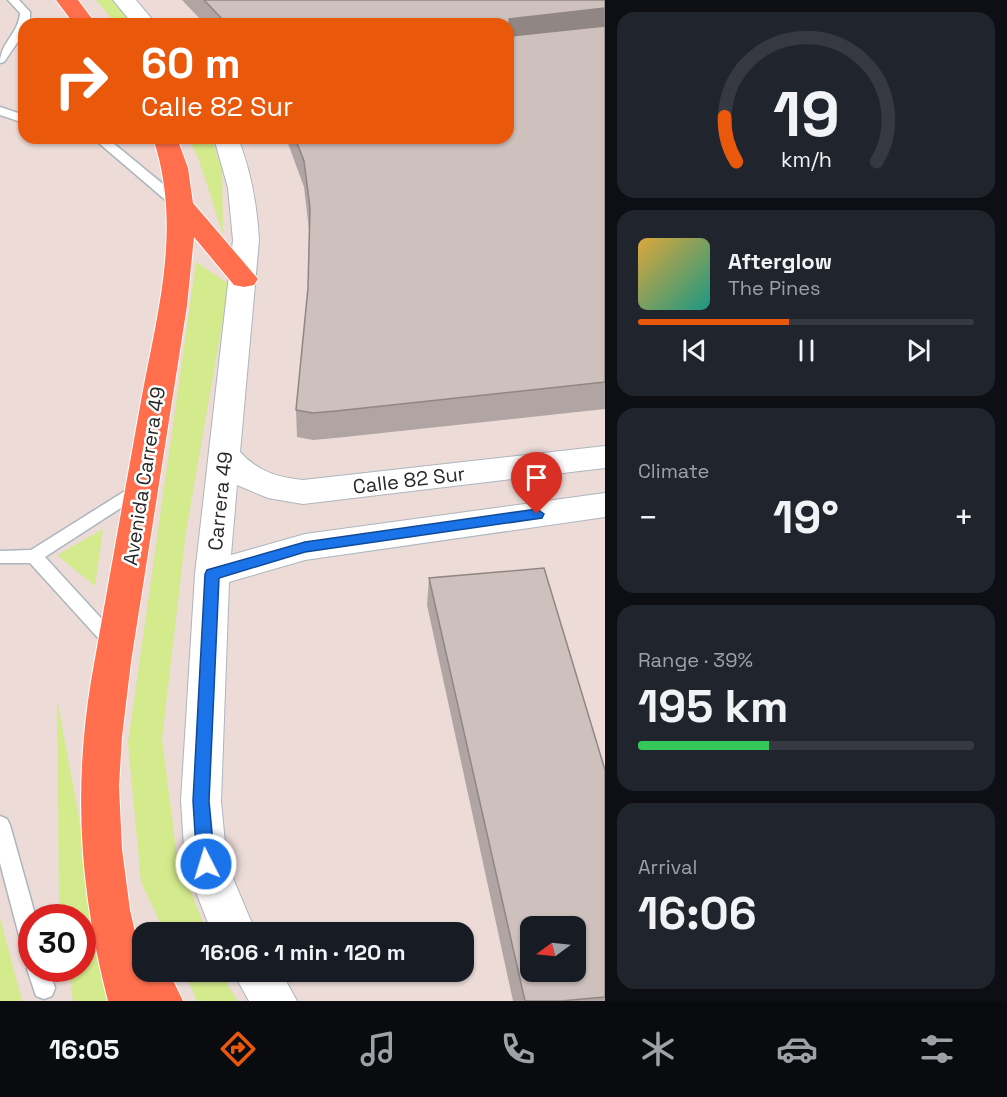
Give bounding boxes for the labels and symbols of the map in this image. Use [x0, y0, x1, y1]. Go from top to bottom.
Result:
street label: Avenida Carrera 49 [117, 385, 171, 567]
street label: Carrera 49 [202, 450, 238, 552]
pin [511, 452, 562, 514]
street label: Calle 82 Sur [351, 460, 467, 500]
position arrow [174, 832, 238, 896]
speed limit sign: 30 [18, 904, 96, 982]
north arrow [520, 916, 586, 982]

